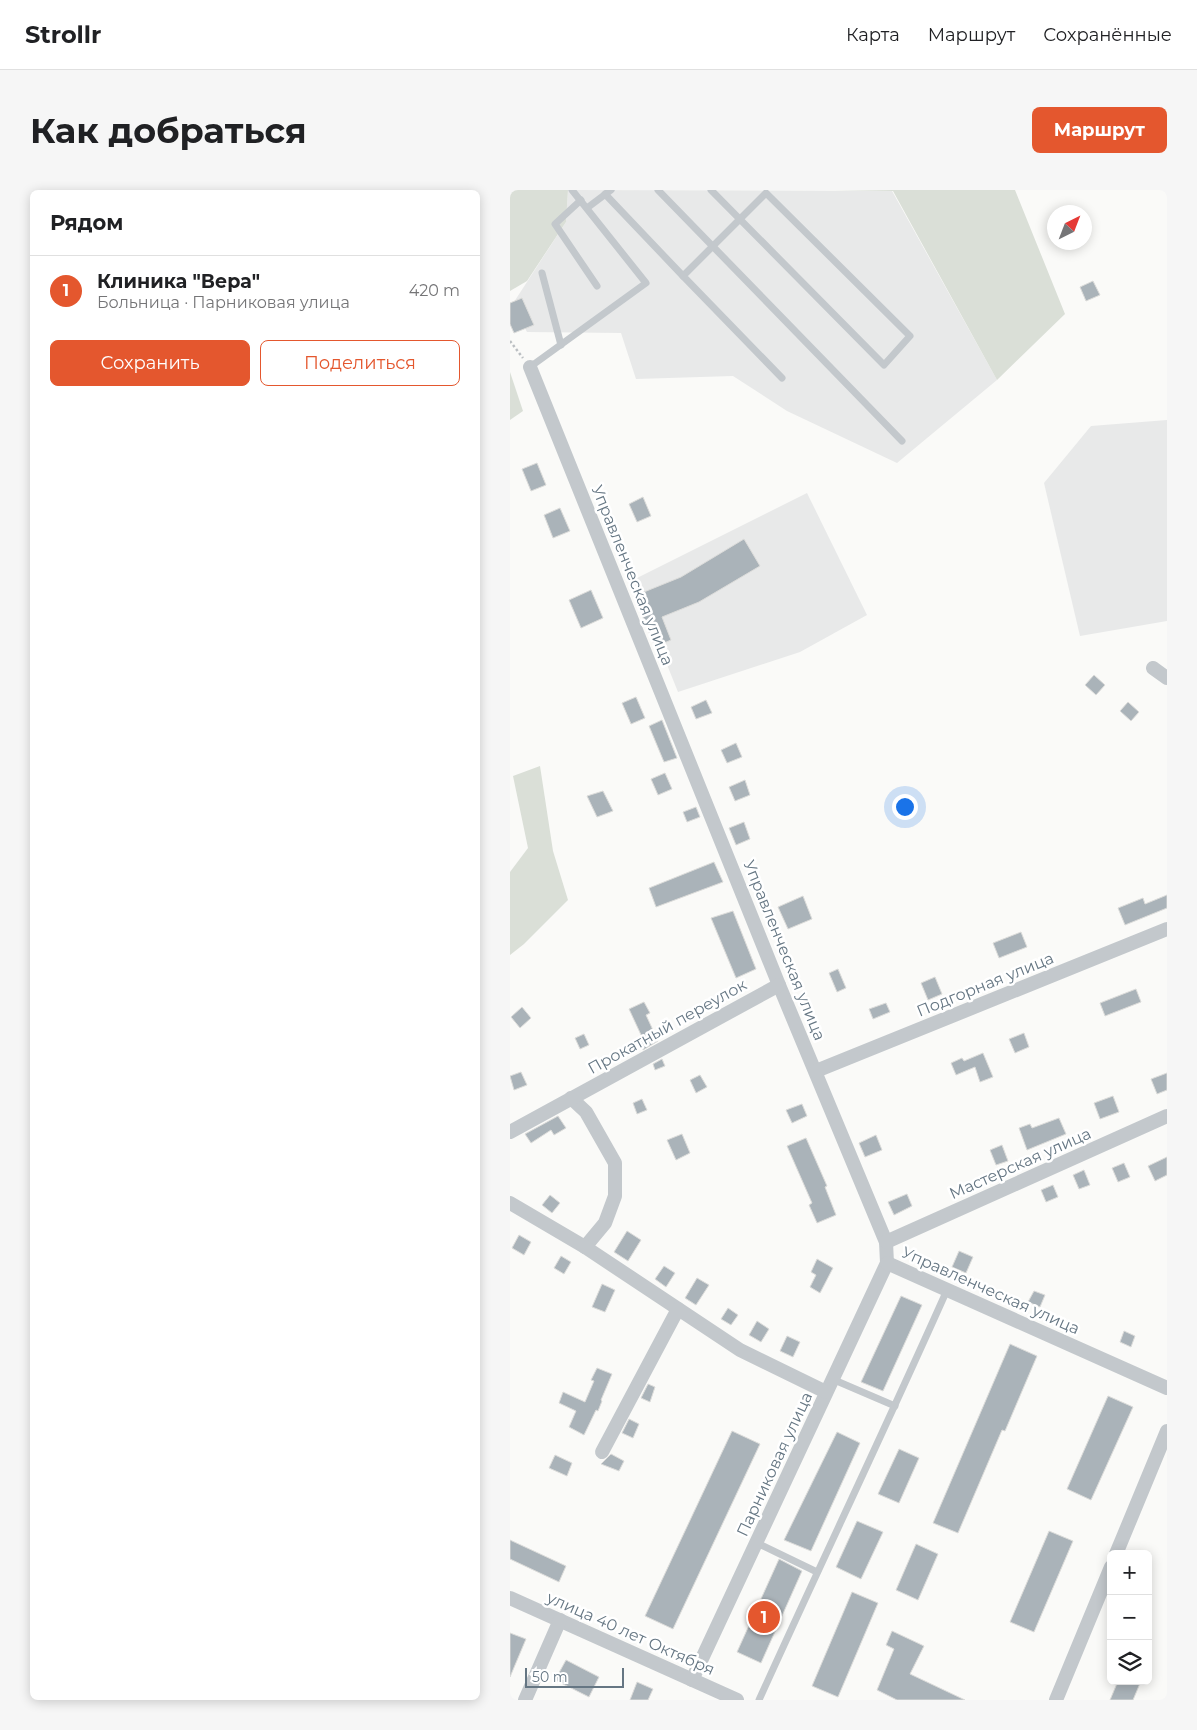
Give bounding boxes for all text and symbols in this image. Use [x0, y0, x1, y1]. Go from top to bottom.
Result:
text: Strollr [25, 20, 101, 49]
text: Карта [846, 24, 900, 46]
text: Маршрут [928, 24, 1015, 46]
text: Сохранённые [1043, 24, 1172, 46]
button: Маршрут [1032, 107, 1167, 153]
text: Как добраться [30, 109, 307, 152]
north arrow [1047, 205, 1092, 250]
text: Рядом [50, 210, 123, 235]
text: Клиника "Вера" [97, 270, 260, 293]
text: 1 [63, 281, 69, 300]
text: 420 m [409, 281, 460, 300]
text: Больница · Парниковая улица [97, 293, 350, 312]
button: Сохранить [50, 340, 250, 386]
button: Поделиться [260, 340, 460, 386]
street label: Управленческая улица [588, 482, 677, 668]
your location [892, 794, 918, 820]
street label: Управленческая улица [740, 857, 829, 1043]
street label: Подгорная улица [914, 948, 1056, 1021]
street label: Прокатный переулок [585, 975, 751, 1078]
street label: Мастерская улица [946, 1124, 1094, 1203]
street label: Управленческая улица [899, 1243, 1083, 1338]
street label: Парниковая улица [733, 1389, 816, 1540]
map controls [1107, 1550, 1152, 1685]
button: + [1107, 1550, 1152, 1595]
street label: улица 40 лет Октября [543, 1587, 718, 1679]
button: − [1107, 1595, 1152, 1640]
pin: 1 [748, 1598, 780, 1636]
button: layers [1107, 1640, 1152, 1685]
scale bar [525, 1665, 624, 1688]
text: 50 m [532, 1668, 568, 1686]

